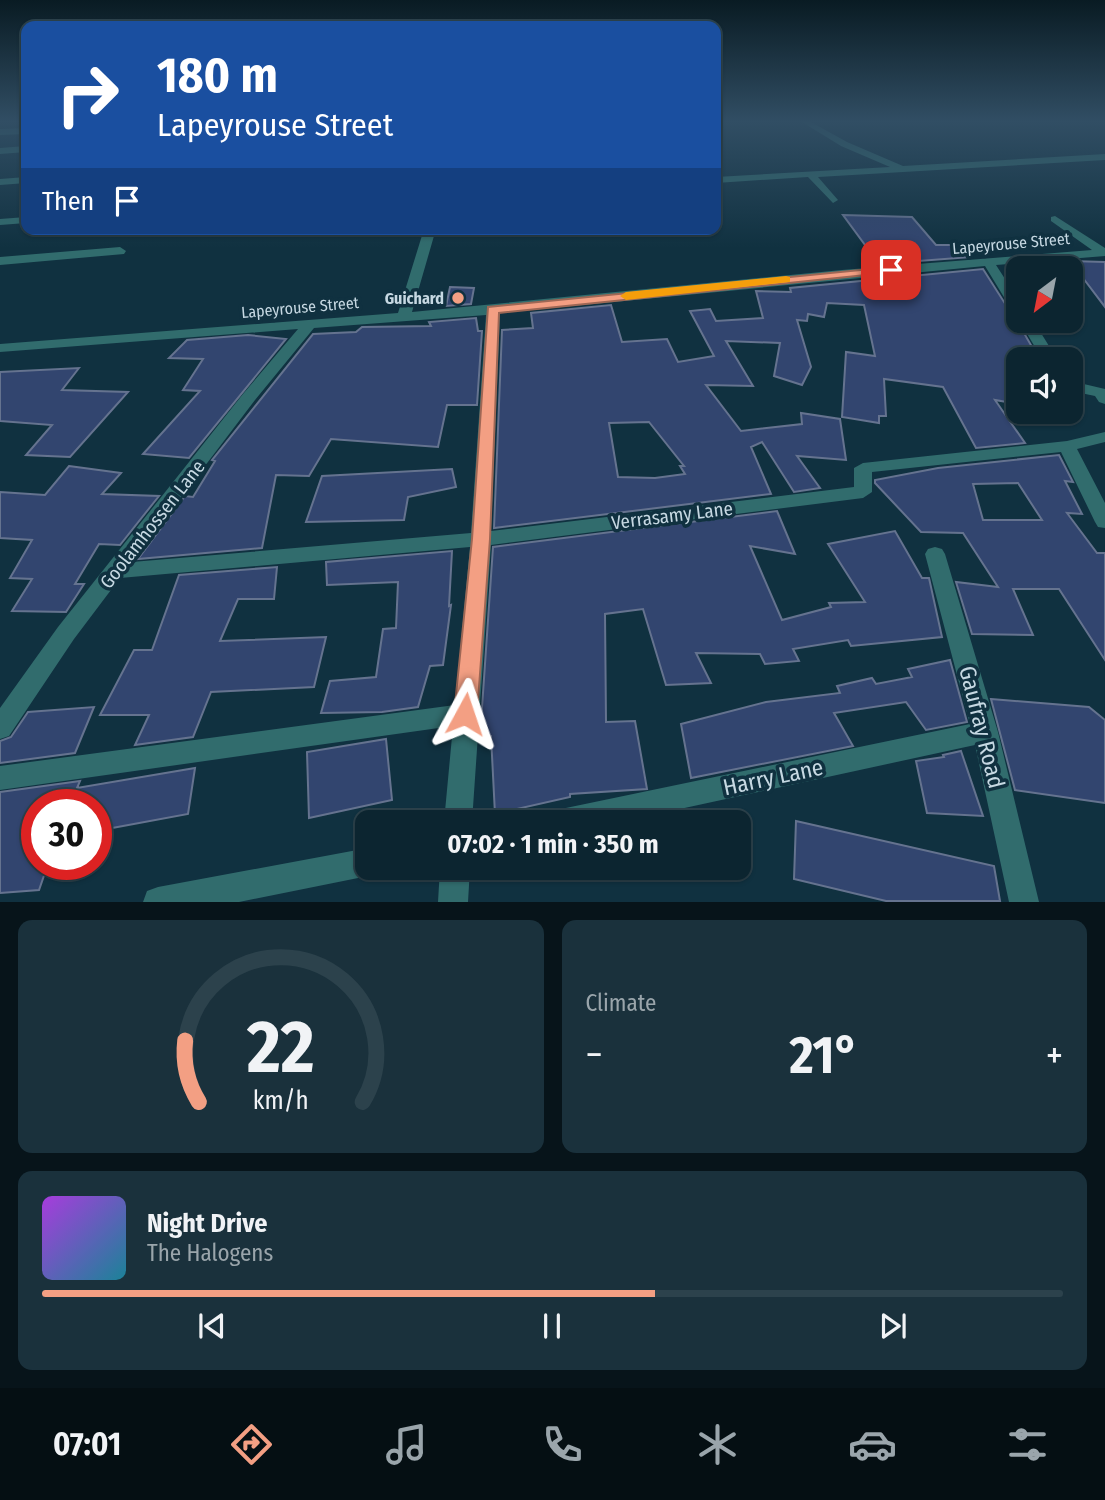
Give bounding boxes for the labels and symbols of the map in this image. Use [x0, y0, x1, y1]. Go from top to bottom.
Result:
street label: Lapeyrouse Street [951, 229, 1071, 258]
pin [861, 240, 921, 300]
north arrow [1006, 256, 1083, 332]
place label: Guichard [385, 289, 444, 308]
marker: Guichard [450, 290, 466, 306]
street label: Lapeyrouse Street [240, 293, 360, 322]
street label: Goolamhossen Lane [95, 456, 210, 593]
street label: Verrasamy Lane [610, 497, 734, 534]
street label: Gaufray Road [953, 663, 1011, 791]
position arrow [428, 677, 502, 751]
street label: Harry Lane [720, 753, 826, 801]
speed limit sign: 30 [21, 789, 112, 880]

